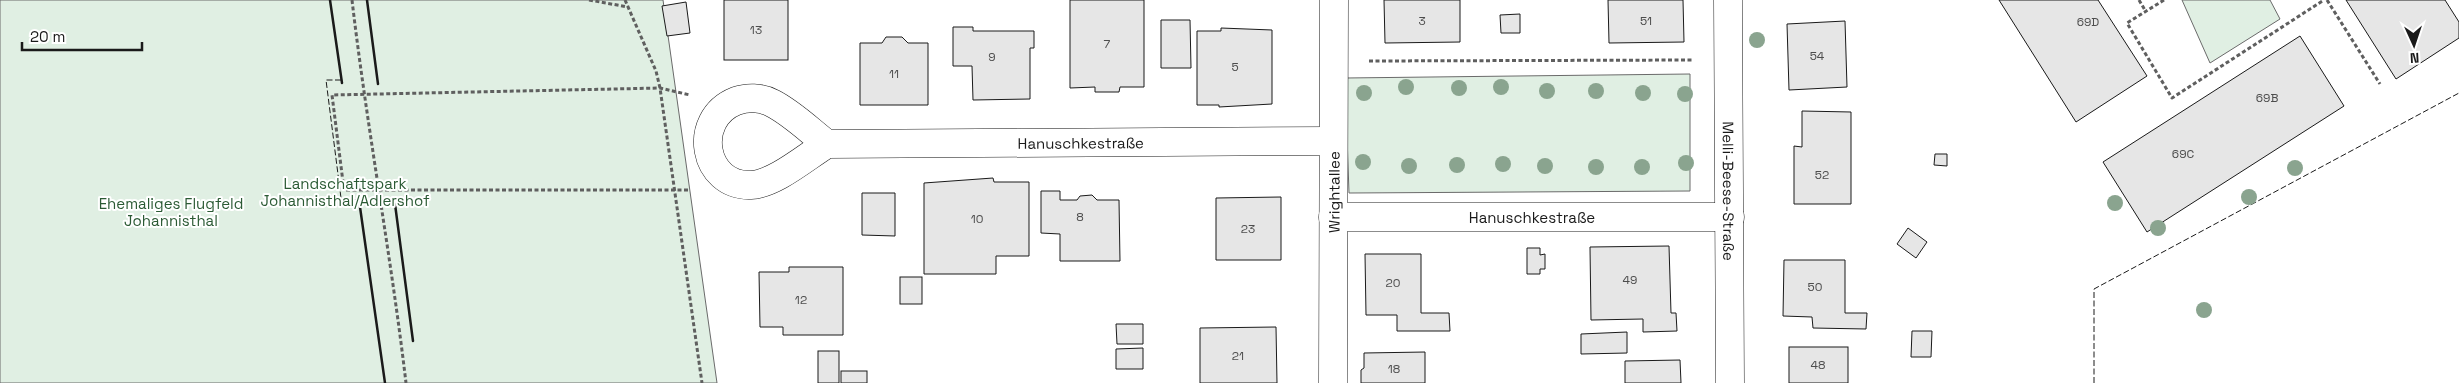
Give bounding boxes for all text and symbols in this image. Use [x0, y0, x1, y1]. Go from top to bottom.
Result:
house number: 3 [1418, 13, 1426, 29]
house number: 51 [1640, 13, 1652, 29]
house number: 69D [2077, 14, 2099, 30]
scale bar [22, 20, 142, 52]
north arrow [2389, 20, 2439, 70]
house number: 13 [750, 22, 762, 38]
text: 20 m [30, 27, 65, 46]
house number: 7 [1104, 36, 1111, 52]
house number: 54 [1810, 48, 1825, 64]
house number: 9 [988, 49, 996, 65]
text: N [2410, 49, 2420, 67]
house number: 5 [1231, 59, 1239, 75]
house number: 11 [889, 66, 899, 82]
house number: 69B [2256, 90, 2278, 106]
street label: Melli-Beese-Straße [1719, 121, 1739, 261]
street label: Hanuschkestraße [1017, 133, 1144, 152]
house number: 69C [2172, 146, 2194, 162]
street label: Wrightallee [1324, 151, 1343, 233]
house number: 52 [1815, 167, 1829, 183]
park label: Landschaftspark Johannisthal/Adlershof [260, 174, 430, 210]
park label: Ehemaliges Flugfeld Johannisthal [99, 194, 243, 230]
street label: Hanuschkestraße [1469, 208, 1595, 227]
house number: 8 [1076, 209, 1084, 225]
house number: 10 [971, 211, 983, 227]
house number: 23 [1241, 221, 1255, 237]
house number: 49 [1623, 272, 1637, 288]
house number: 20 [1386, 275, 1400, 291]
house number: 50 [1808, 279, 1822, 295]
house number: 12 [795, 292, 807, 308]
house number: 21 [1232, 348, 1244, 364]
house number: 48 [1811, 357, 1825, 373]
house number: 18 [1388, 361, 1400, 377]

